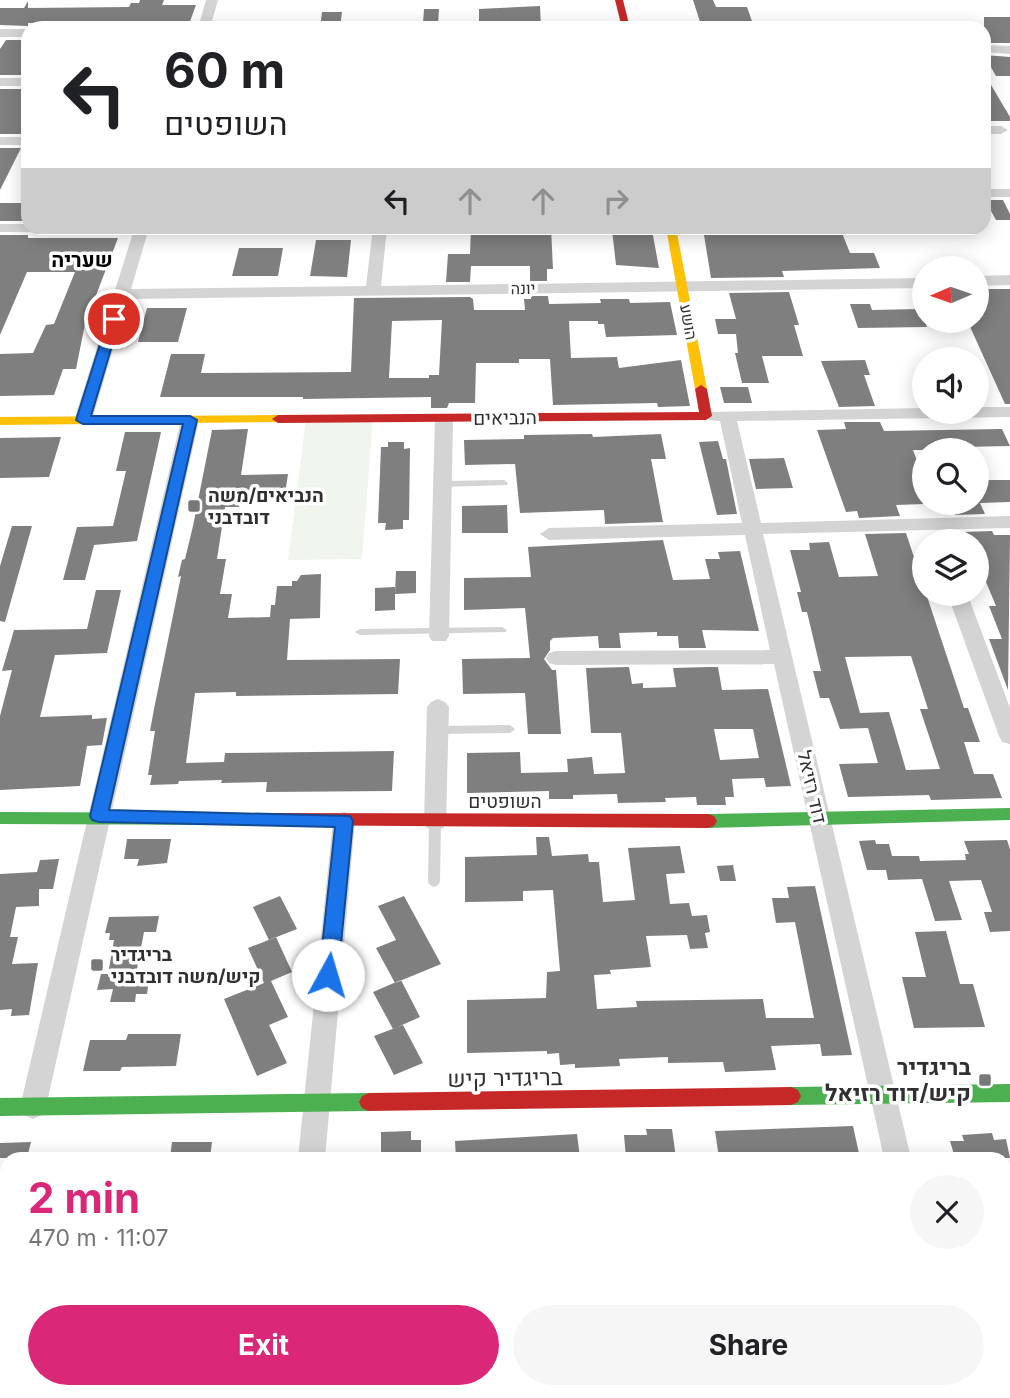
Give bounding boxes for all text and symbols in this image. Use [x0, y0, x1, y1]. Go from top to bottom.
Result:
text: 60 m [164, 41, 285, 100]
icon: left [49, 49, 140, 140]
text: השופטים [164, 104, 287, 143]
icon: left [378, 182, 416, 220]
icon: ahead [451, 182, 489, 220]
icon: ahead [524, 182, 562, 220]
icon: right [597, 182, 635, 220]
district label: שעריה [51, 247, 113, 272]
north arrow [912, 256, 989, 332]
map controls [912, 256, 989, 606]
street label: יונה [510, 278, 536, 298]
pin [84, 289, 144, 349]
icon: arrive [95, 300, 133, 338]
street label: הושע [676, 302, 702, 342]
button: sound [912, 347, 989, 424]
street label: הנביאים [473, 406, 537, 430]
button: search [912, 438, 989, 515]
place label: הנביאים/משה דובדבני [208, 484, 324, 529]
marker: הנביאים/משה דובדבני [186, 498, 202, 514]
button: layers [912, 529, 989, 606]
street label: דוד רזיאל [792, 748, 832, 826]
street label: השופטים [468, 790, 542, 813]
position arrow [291, 938, 365, 1012]
place label: בריגדיר קיש/משה דובדבני [111, 943, 261, 988]
marker: בריגדיר קיש/משה דובדבני [89, 957, 105, 973]
place label: בריגדיר קיש/דוד רזיאל [825, 1053, 972, 1107]
street label: בריגדיר קיש [447, 1063, 563, 1093]
marker: בריגדיר קיש/דוד רזיאל [977, 1072, 993, 1088]
text: 2 min [28, 1172, 140, 1223]
button: close [910, 1175, 984, 1249]
text: 470 m · 11:07 [28, 1224, 169, 1252]
button: Exit [28, 1305, 499, 1385]
button: Share [513, 1305, 984, 1385]

